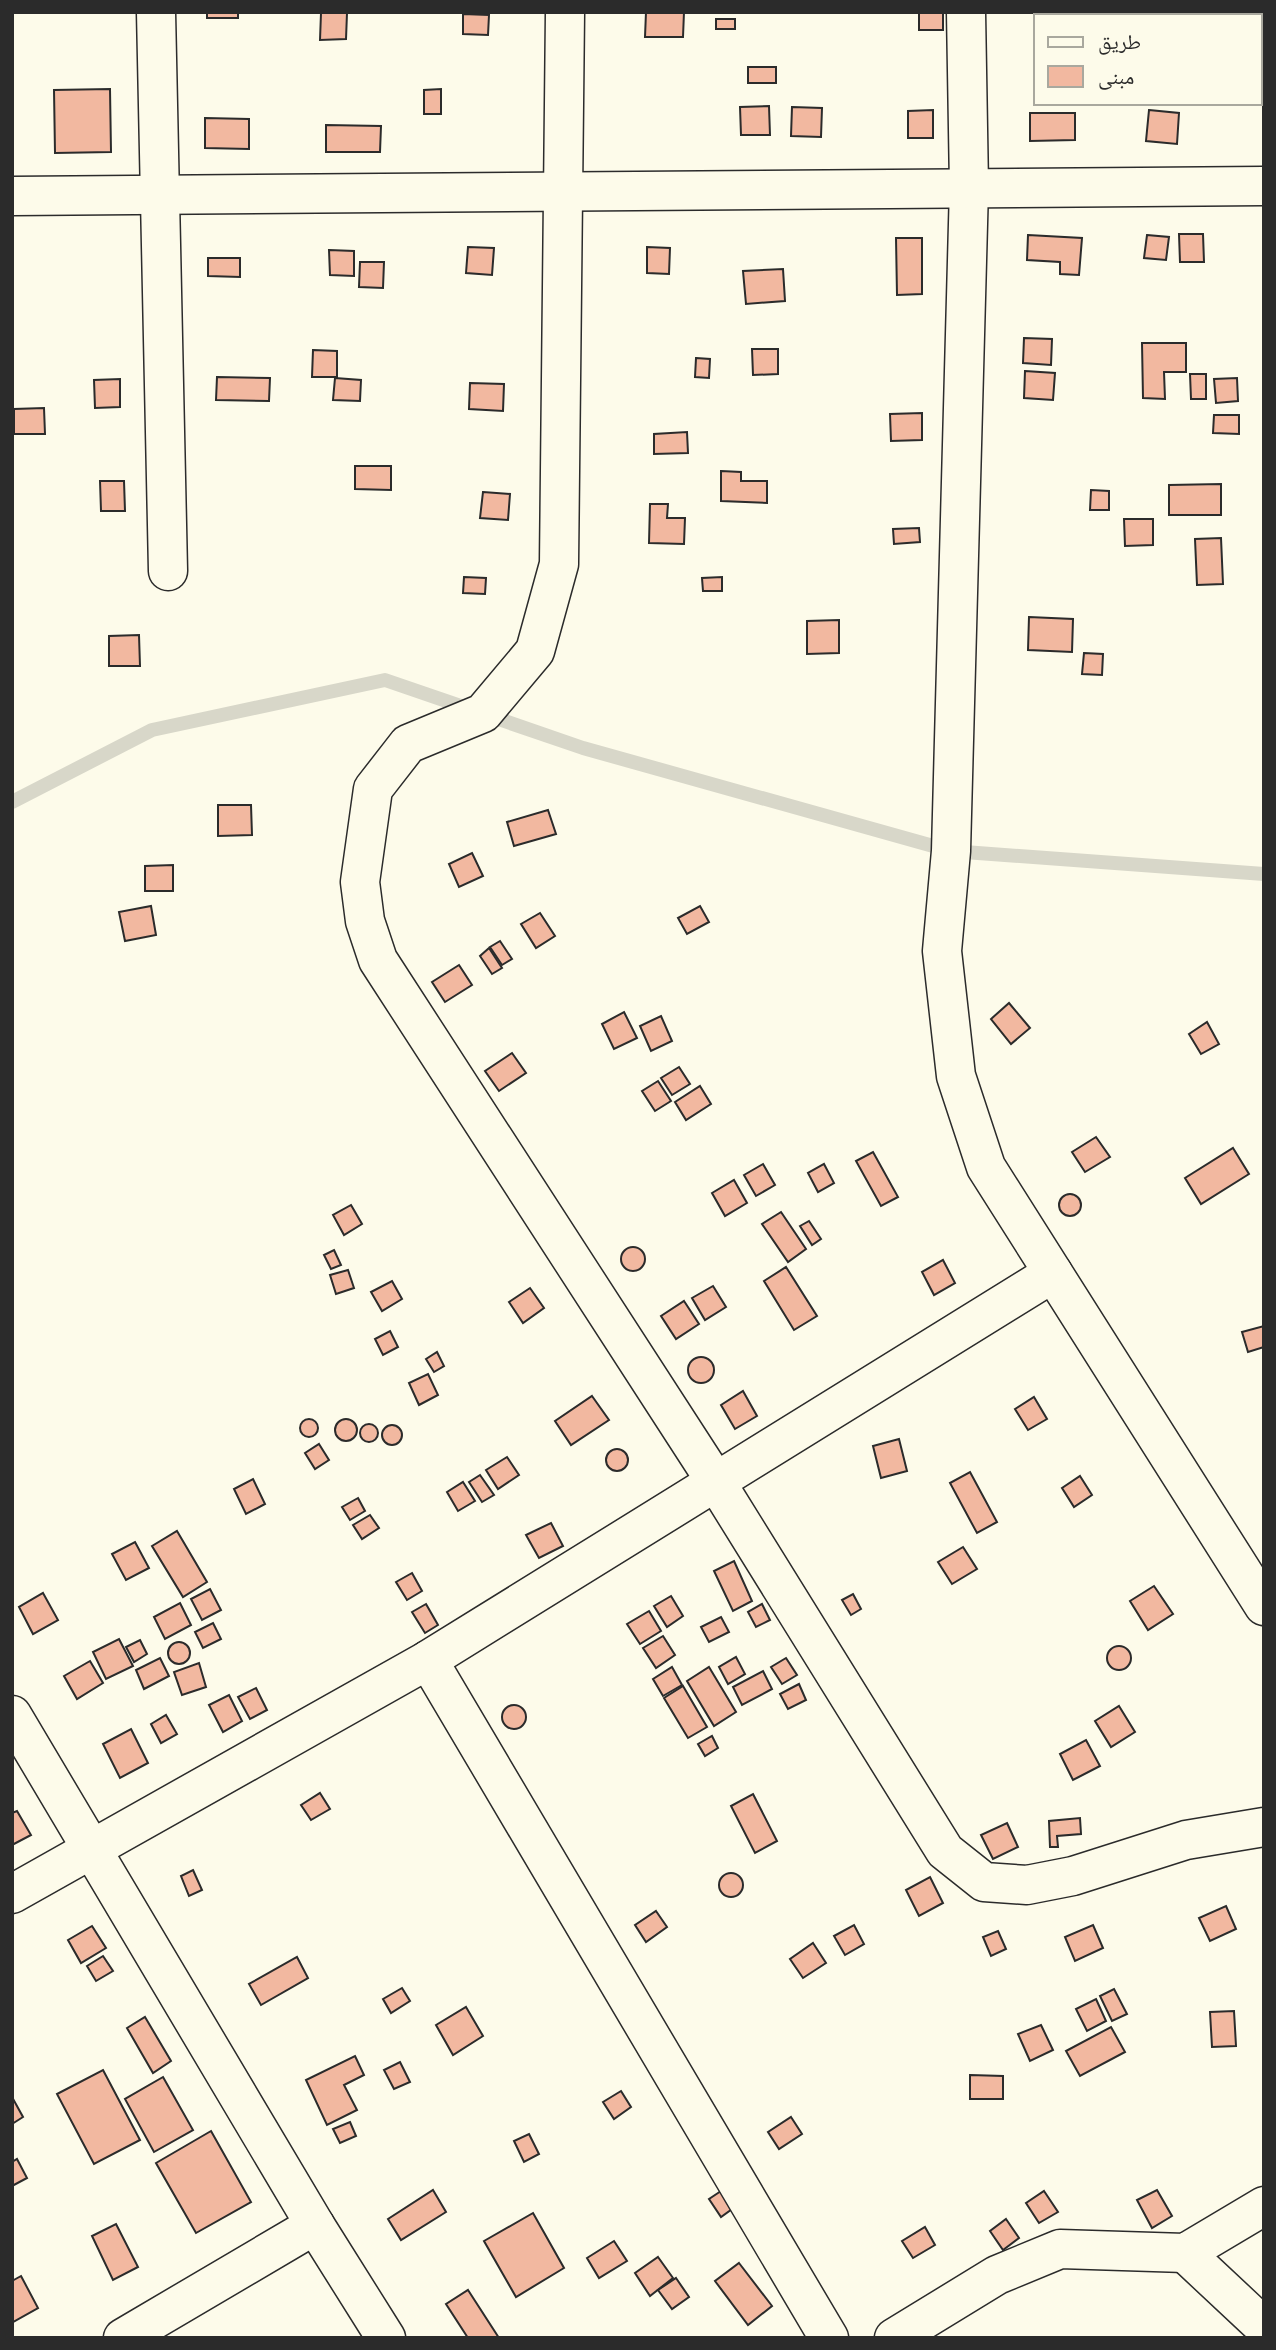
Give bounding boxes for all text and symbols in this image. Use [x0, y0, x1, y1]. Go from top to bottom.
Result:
legend [1034, 14, 1262, 105]
text: طريق [1098, 27, 1141, 57]
text: مبنى [1098, 62, 1134, 92]

